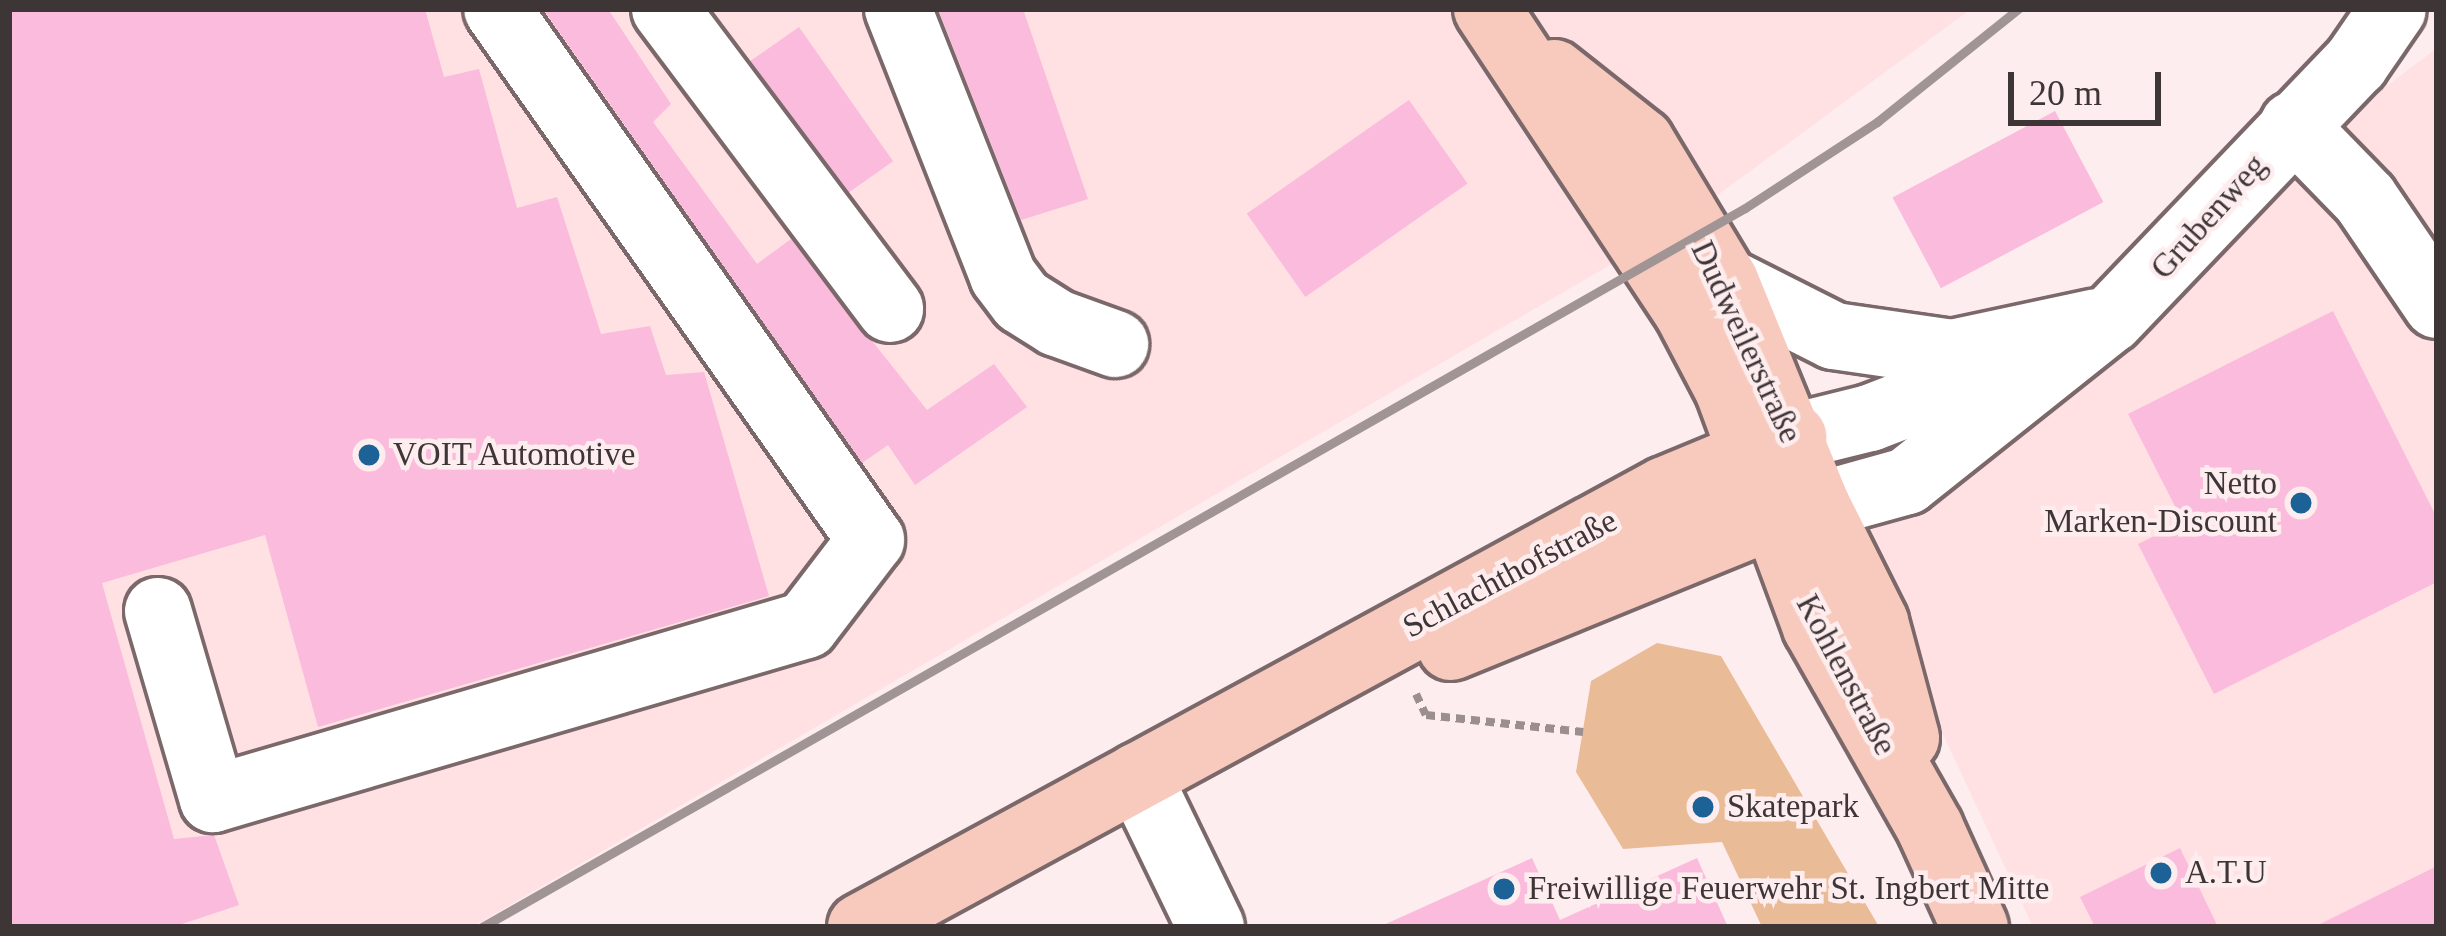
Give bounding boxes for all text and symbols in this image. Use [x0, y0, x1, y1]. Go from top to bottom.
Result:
scale bar [2014, 48, 2167, 122]
text: 20 m [2029, 73, 2102, 113]
street label: Grubenweg [2143, 147, 2275, 287]
street label: Dudweilerstraße [1682, 235, 1810, 449]
place label: VOIT Automotive [393, 435, 638, 475]
marker: VOIT Automotive [356, 442, 382, 468]
place label: Netto Marken-Discount [2044, 464, 2277, 542]
marker: Netto Marken-Discount [2288, 490, 2314, 516]
street label: Schlachthofstraße [1396, 501, 1624, 647]
street label: Kohlenstraße [1787, 588, 1905, 762]
place label: Skatepark [1727, 787, 1859, 827]
marker: Skatepark [1690, 794, 1716, 820]
place label: A.T.U [2185, 853, 2267, 893]
marker: A.T.U [2148, 860, 2174, 886]
place label: Freiwillige Feuerwehr St. Ingbert Mitte [1528, 869, 2049, 909]
marker: Freiwillige Feuerwehr St. Ingbert Mitte [1491, 876, 1517, 902]

